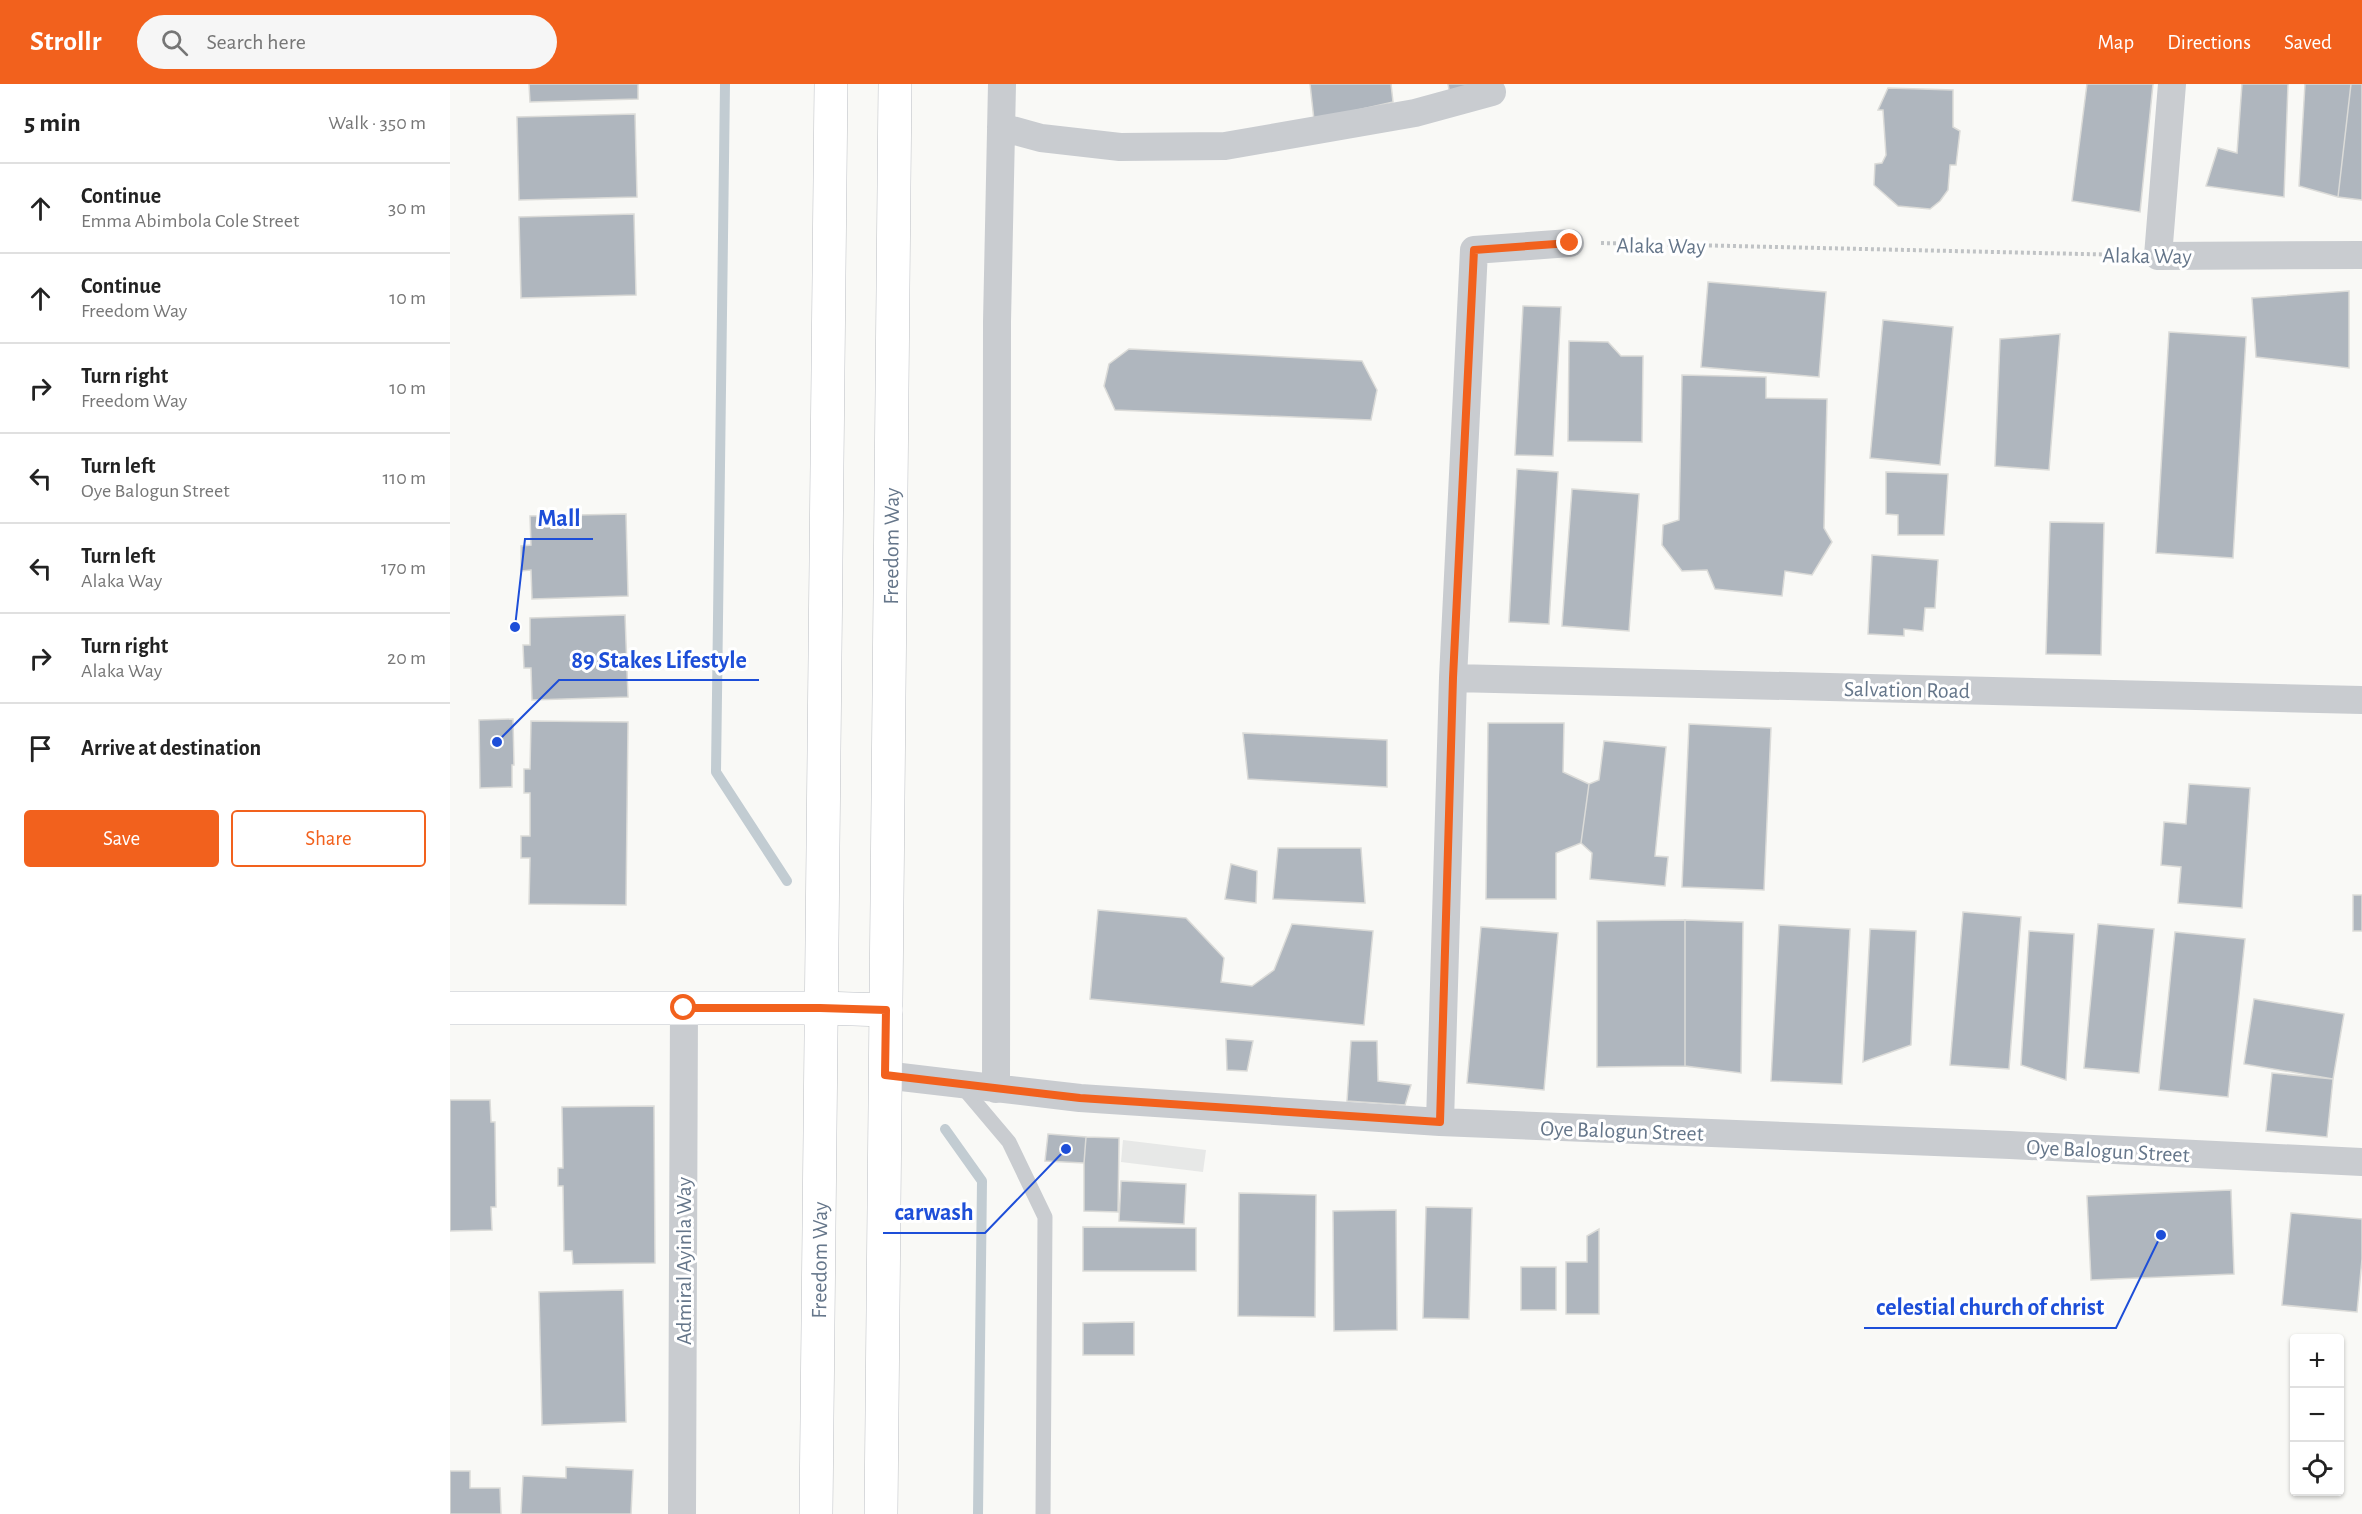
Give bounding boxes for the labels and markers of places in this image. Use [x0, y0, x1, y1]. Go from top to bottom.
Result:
callout: Mall [525, 497, 593, 539]
callout: 89 Stakes Lifestyle [559, 638, 759, 680]
callout: carwash [883, 1191, 985, 1233]
callout: celestial church of christ [1864, 1286, 2116, 1328]

